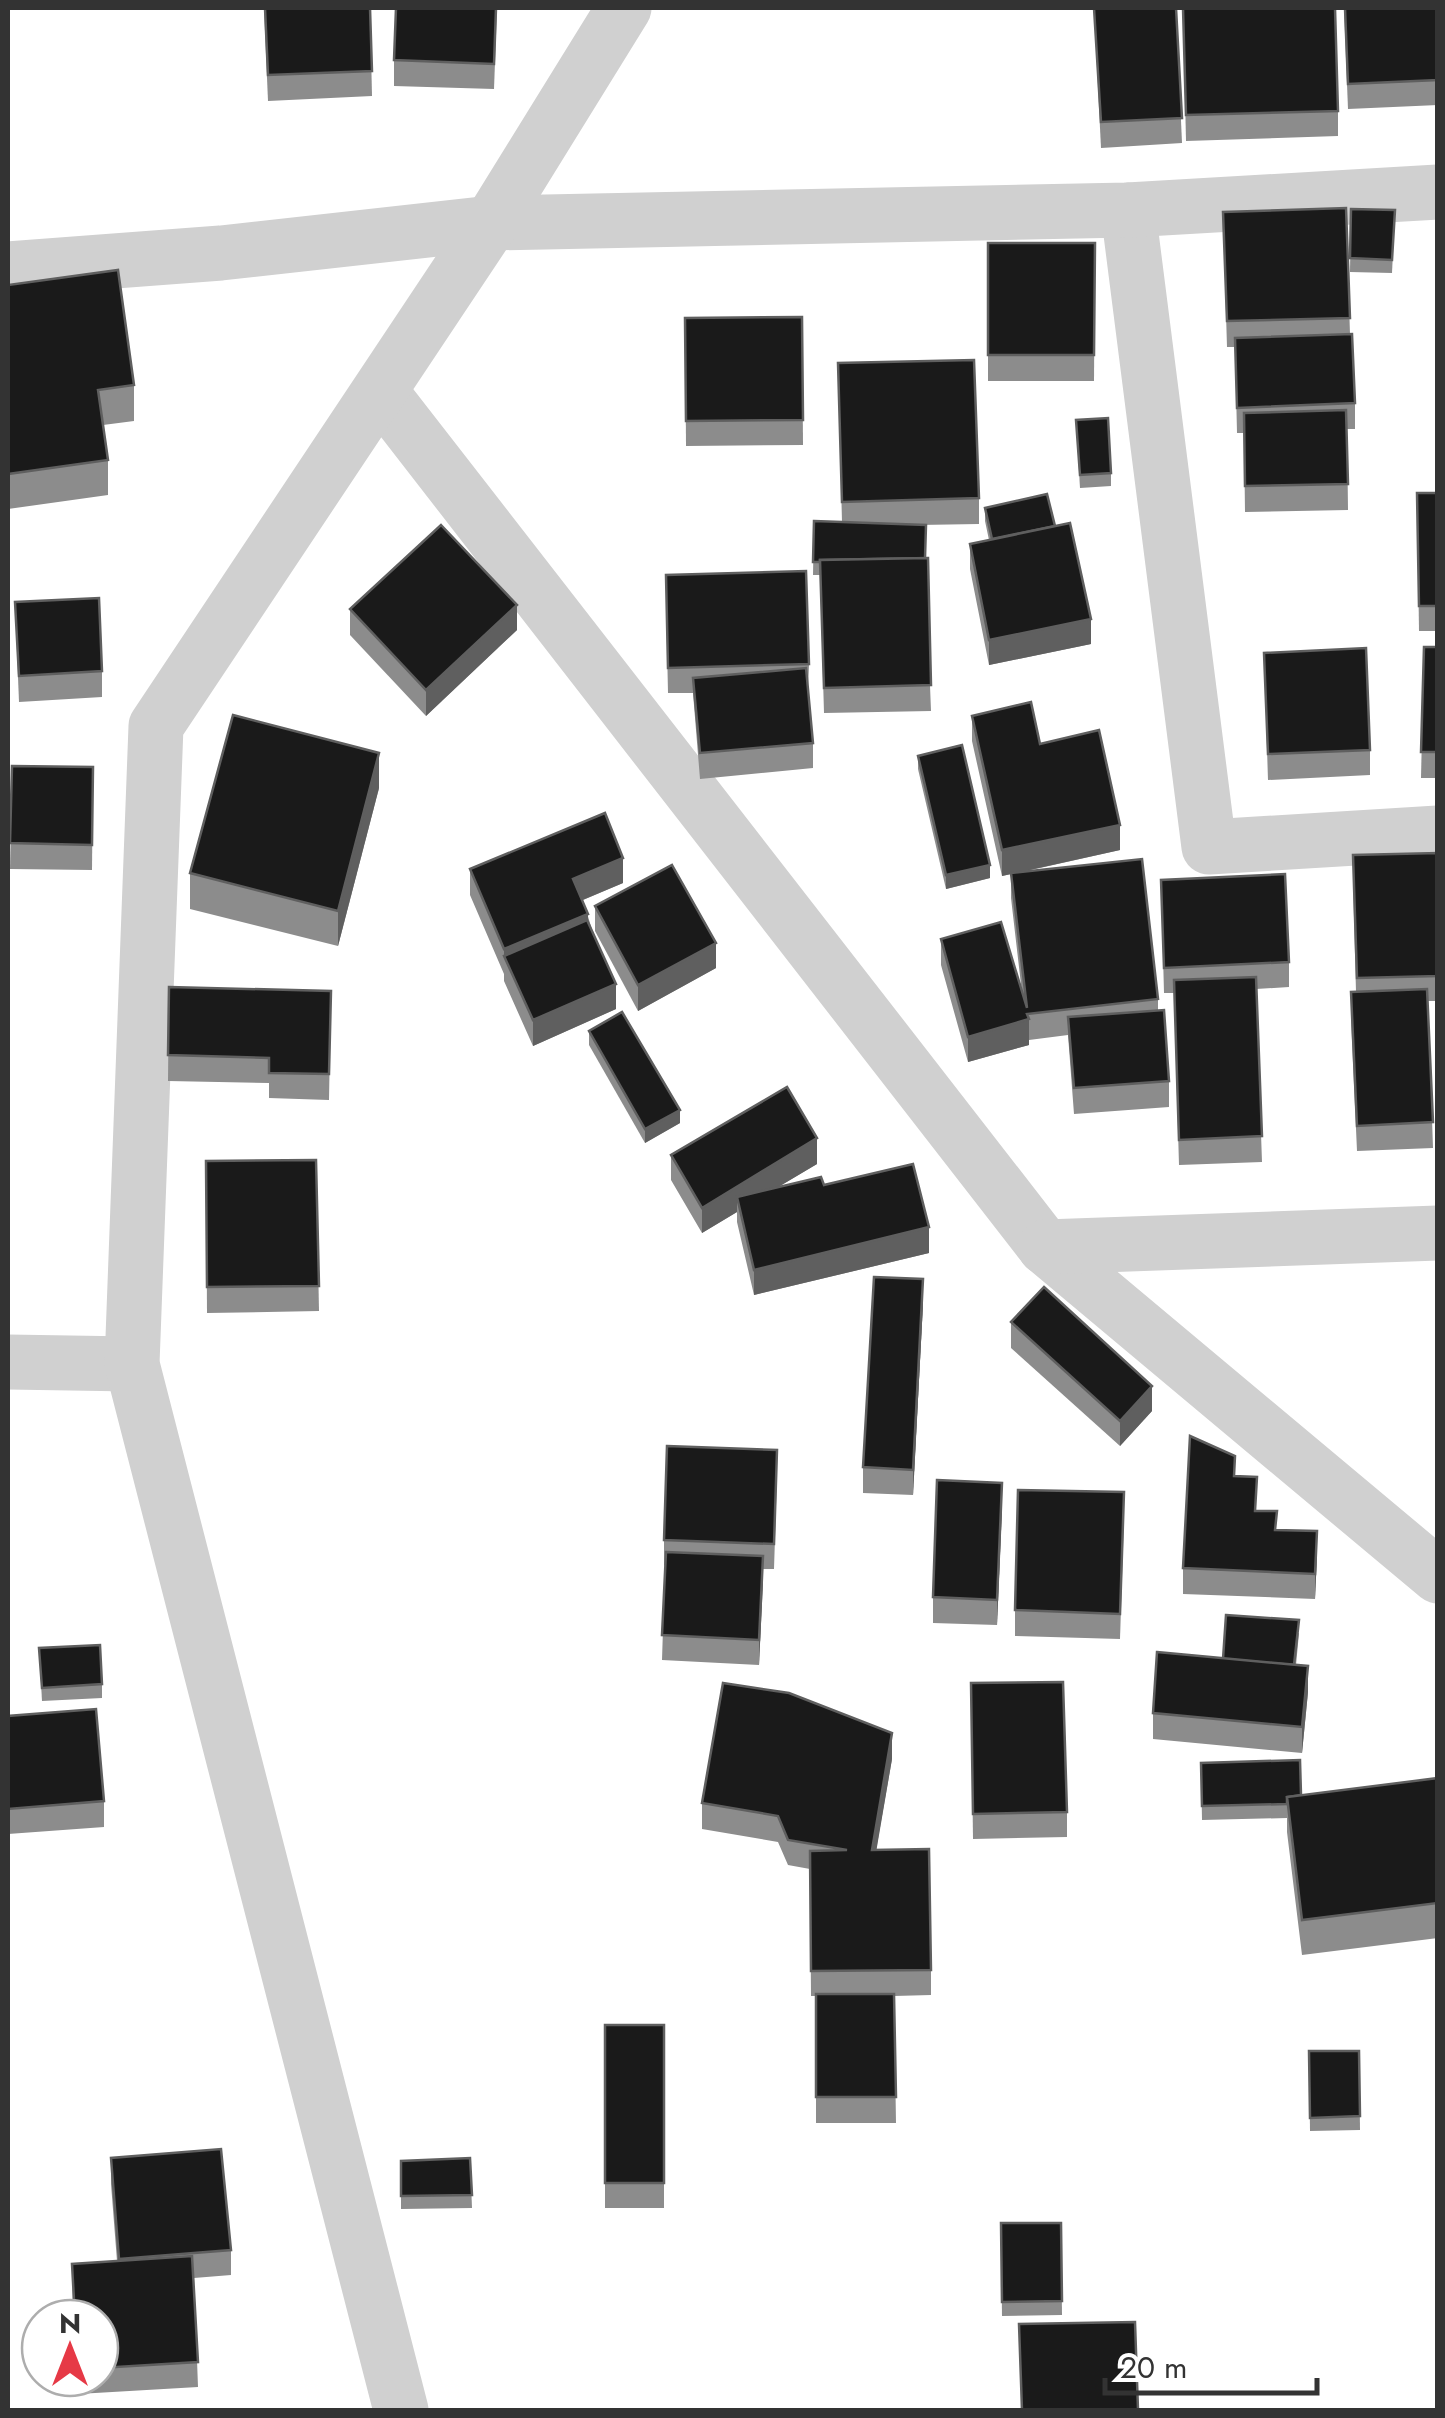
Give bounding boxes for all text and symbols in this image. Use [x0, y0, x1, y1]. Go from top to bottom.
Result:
north arrow [20, 2298, 120, 2398]
text: N [59, 2303, 81, 2344]
scale bar [1105, 2333, 1318, 2395]
text: 20 m [1120, 2346, 1187, 2389]

